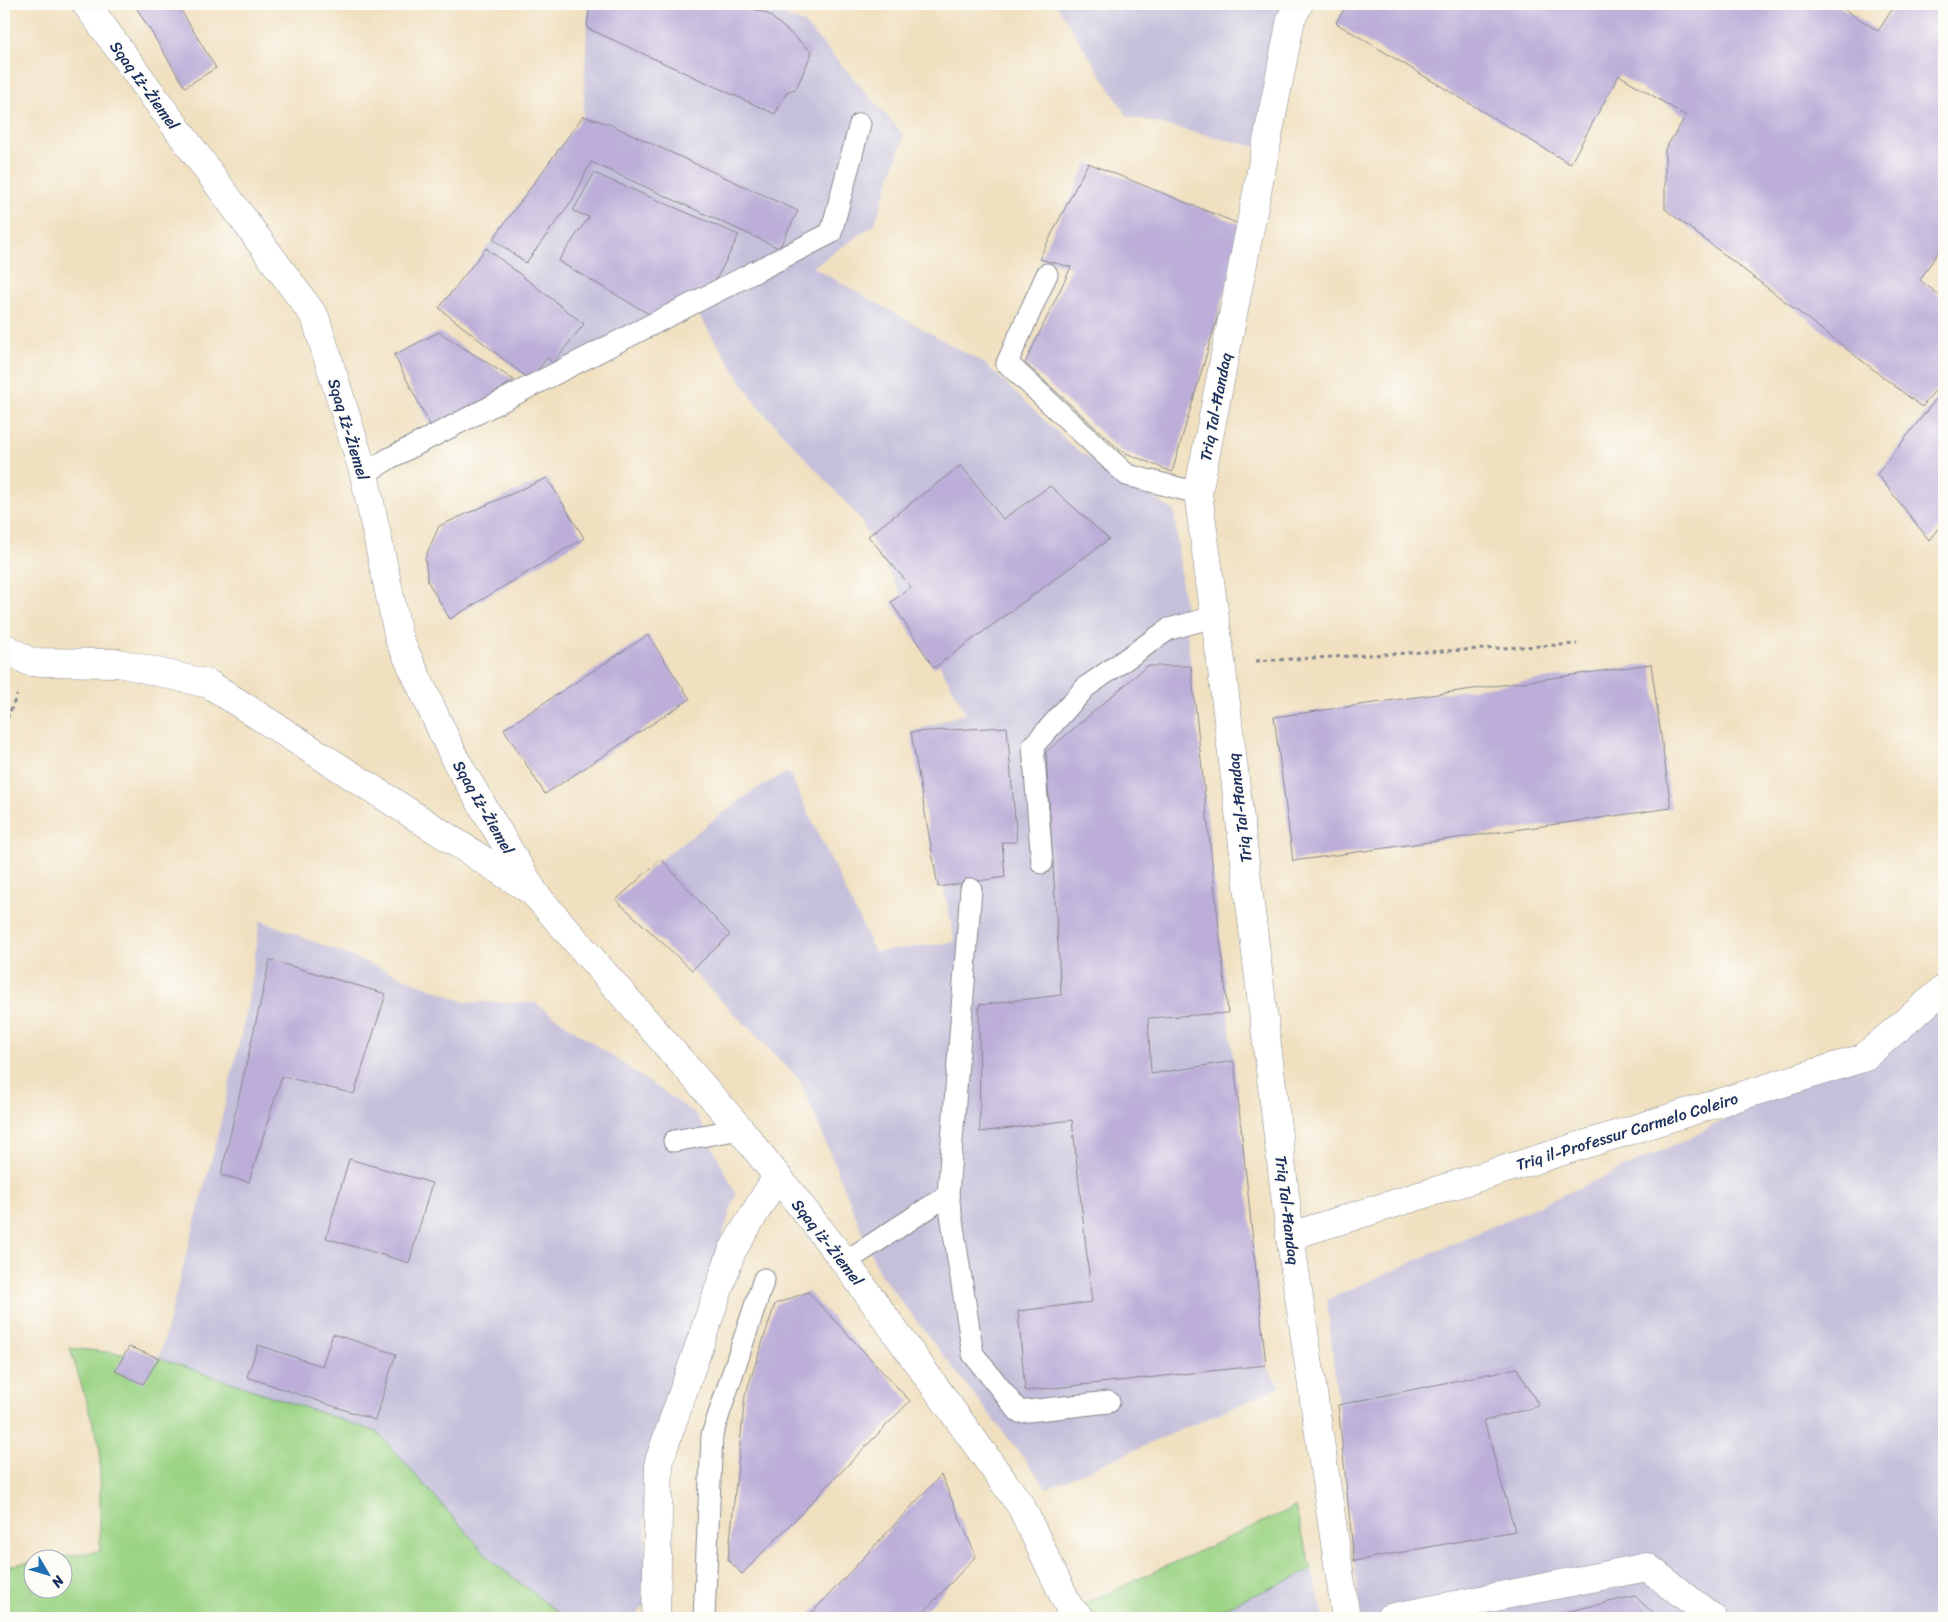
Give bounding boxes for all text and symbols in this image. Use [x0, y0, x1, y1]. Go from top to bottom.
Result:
street label: Sqaq Iż-Żiemel [102, 34, 187, 137]
street label: Triq Tal-Ħandaq [1191, 350, 1240, 464]
street label: Sqaq Iż-Żiemel [319, 375, 378, 484]
street label: Triq Tal-Ħandaq [1218, 751, 1261, 864]
street label: Sqaq Iż-Żiemel [445, 754, 523, 860]
street label: Triq il-Professur Carmelo Coleiro [1513, 1084, 1742, 1179]
street label: Triq Tal-Ħandaq [1266, 1154, 1309, 1267]
street label: Sqaq iż-Żiemel [784, 1192, 871, 1293]
north arrow [22, 1550, 72, 1600]
text: N [45, 1569, 71, 1593]

